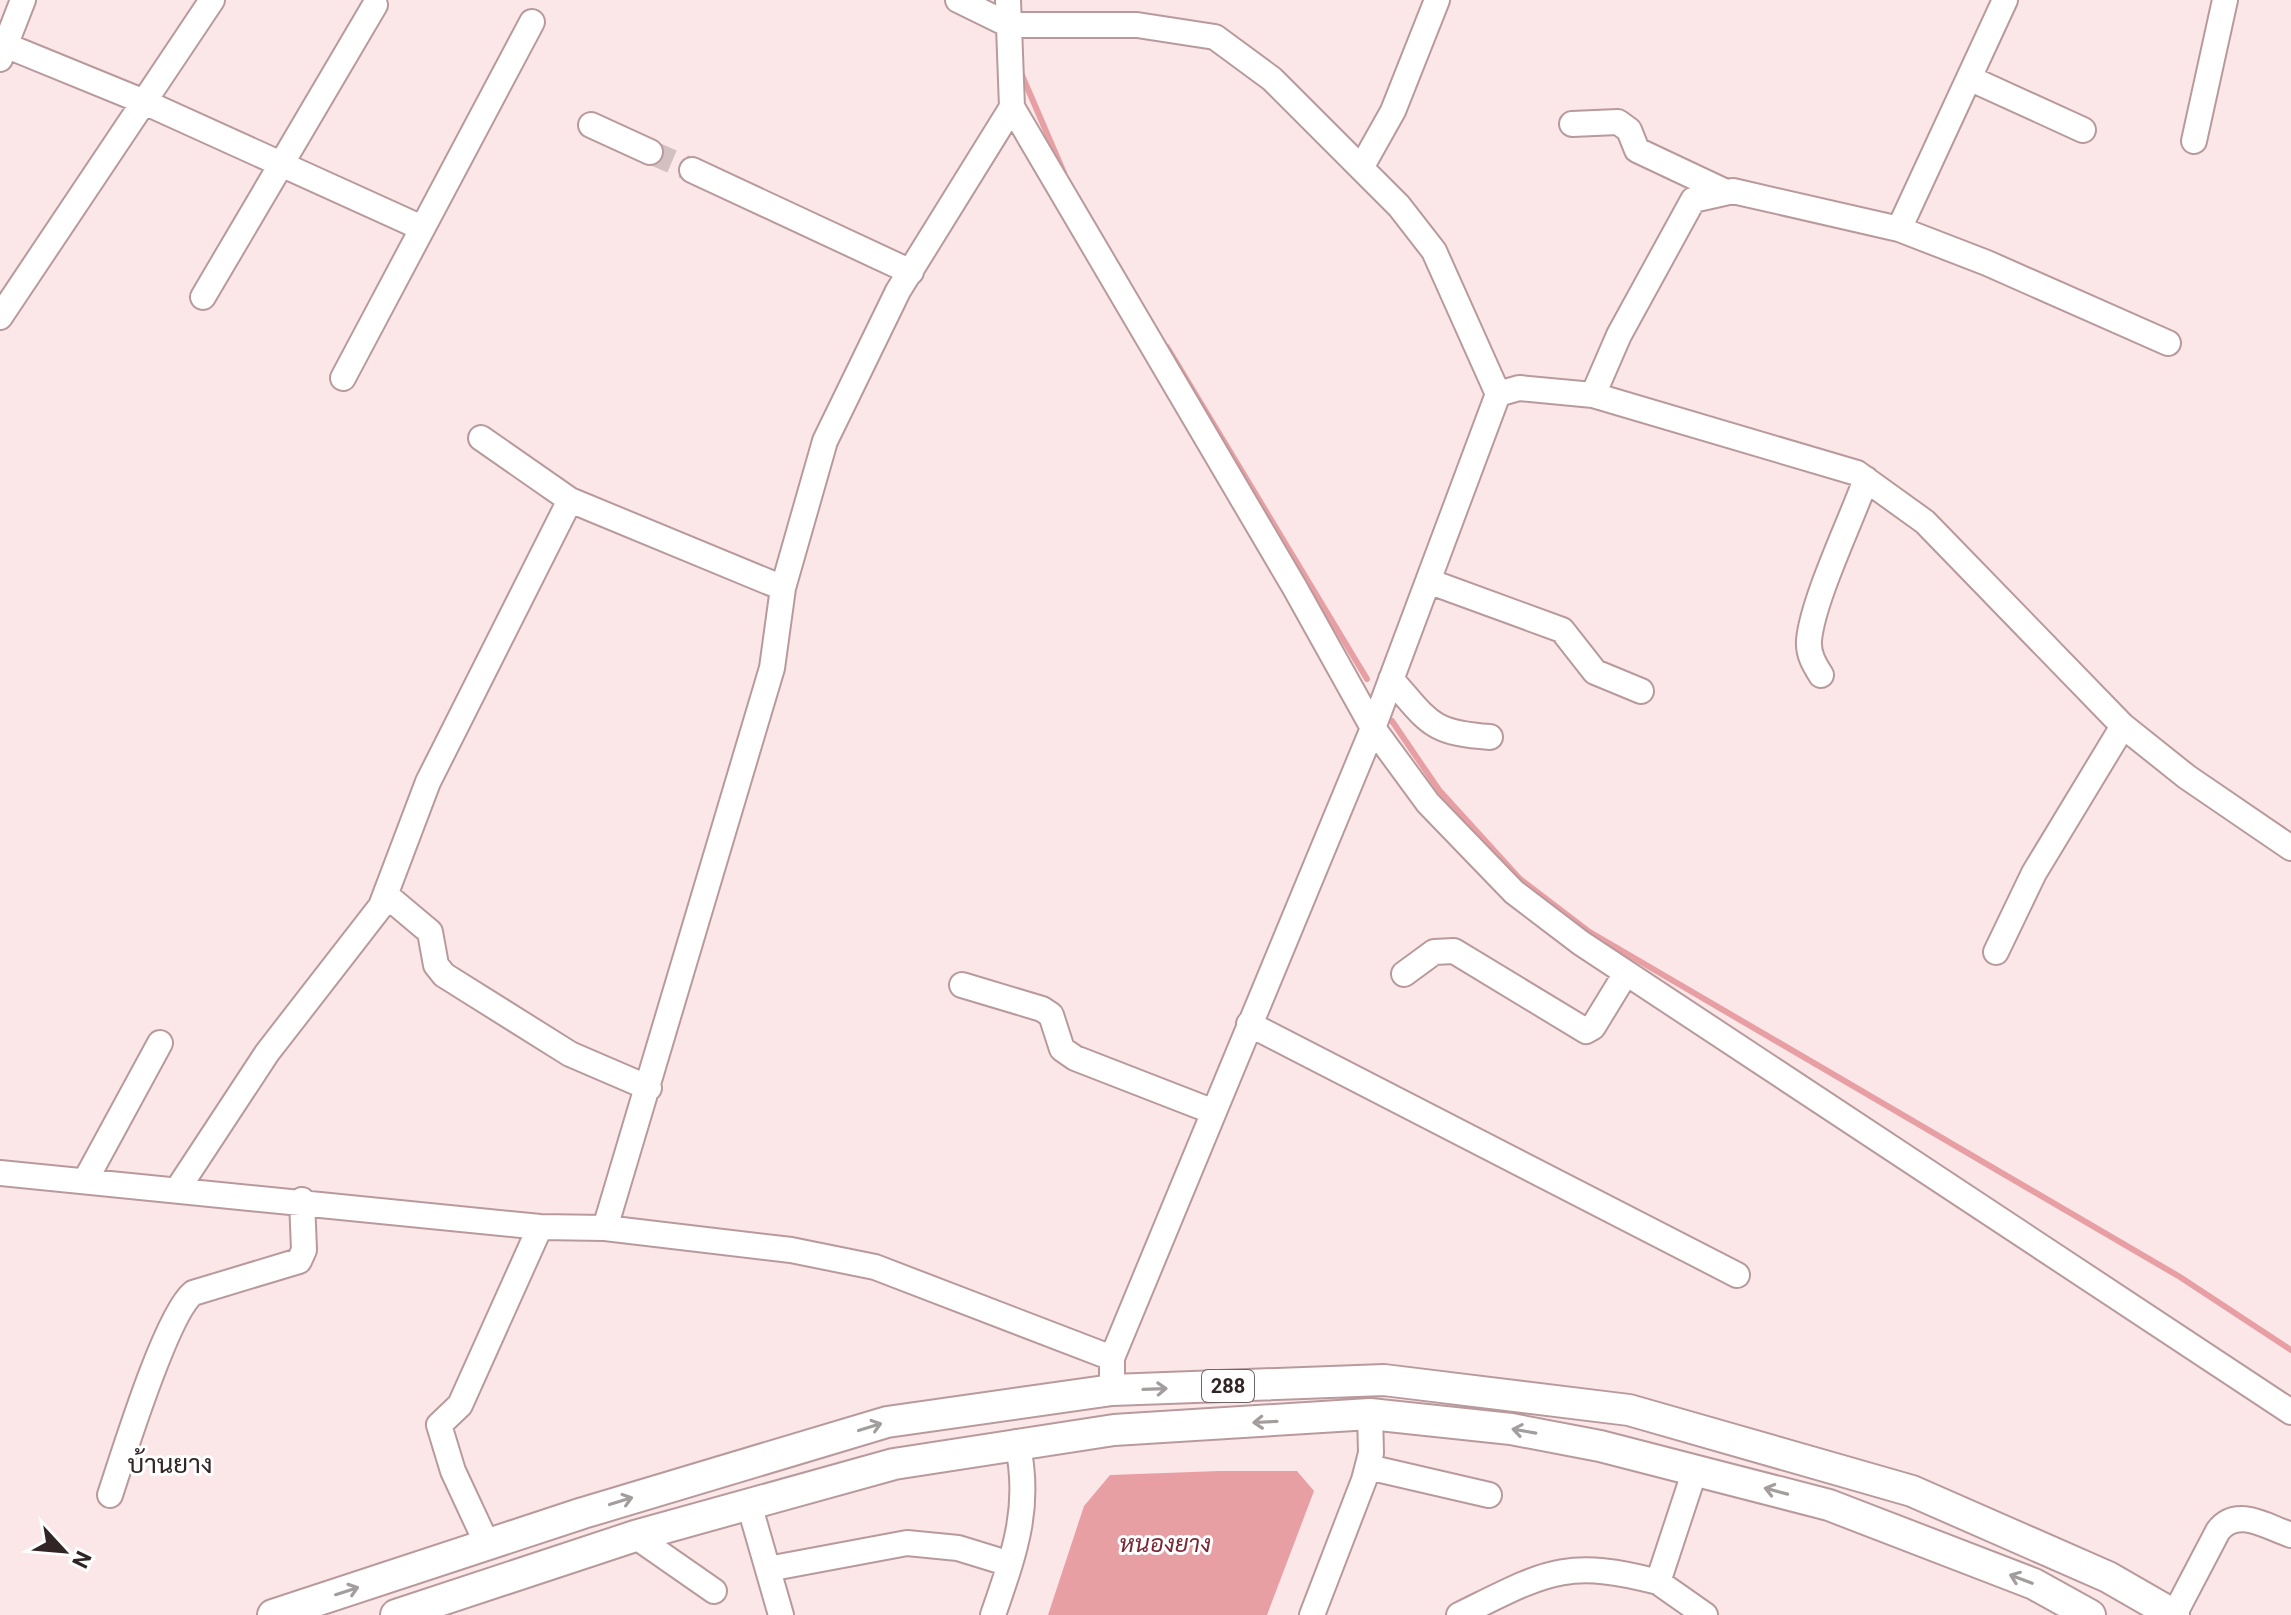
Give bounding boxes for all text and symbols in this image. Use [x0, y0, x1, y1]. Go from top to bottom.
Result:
road number: 288 [1202, 1370, 1254, 1402]
one-way arrow [1141, 1381, 1168, 1396]
one-way arrow [1252, 1414, 1279, 1429]
one-way arrow [857, 1419, 883, 1434]
one-way arrow [1511, 1423, 1537, 1438]
district label: บ้านยาง [127, 1448, 213, 1479]
one-way arrow [1764, 1483, 1790, 1498]
one-way arrow [607, 1493, 633, 1508]
north arrow [24, 1511, 104, 1591]
water label: หนองยาง [1119, 1530, 1211, 1558]
text: N [67, 1547, 96, 1572]
one-way arrow [2009, 1571, 2034, 1585]
one-way arrow [334, 1582, 359, 1597]

